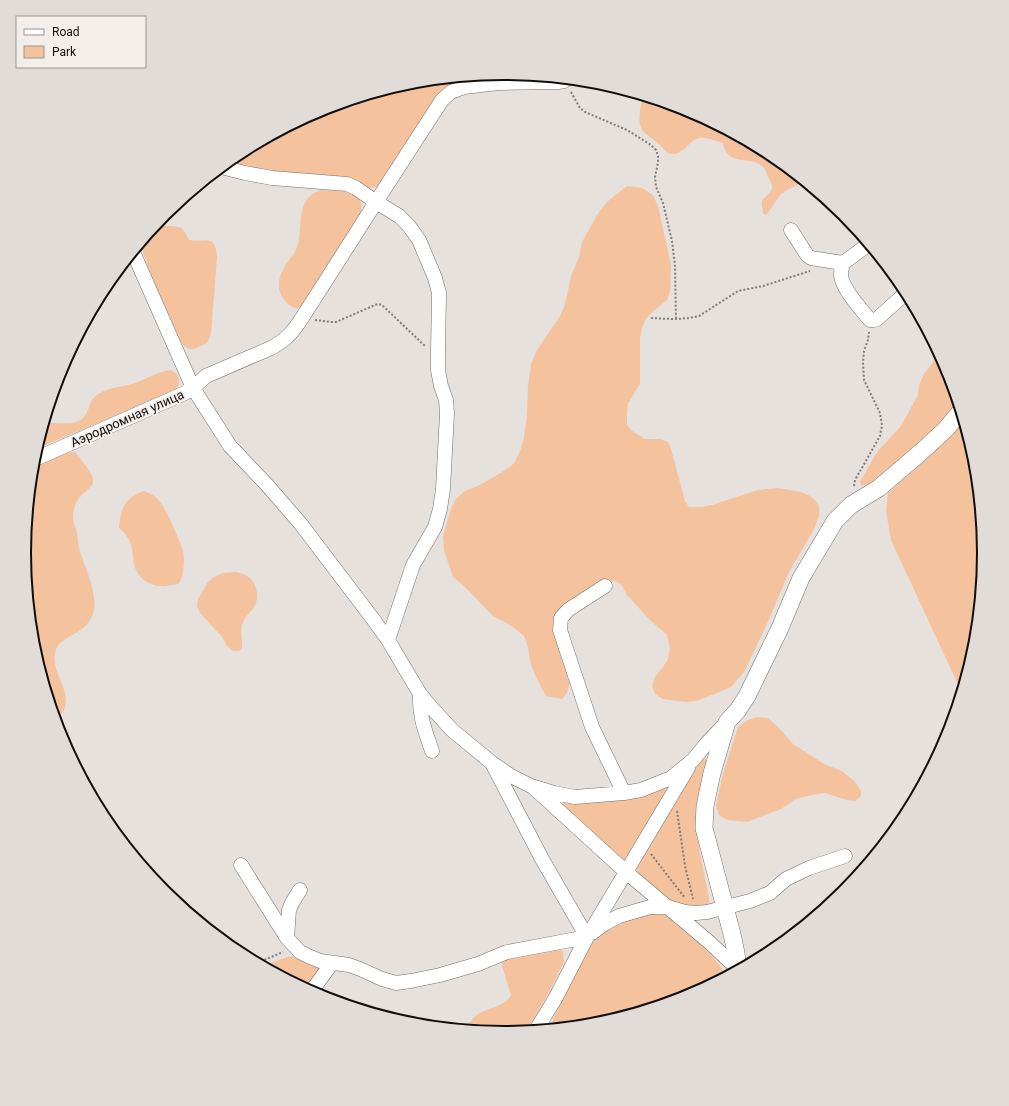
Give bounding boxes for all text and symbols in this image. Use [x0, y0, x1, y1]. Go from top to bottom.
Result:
legend [16, 16, 146, 68]
text: Road [52, 25, 80, 39]
text: Park [52, 45, 77, 59]
street label: Аэродромная улица [68, 387, 186, 450]

